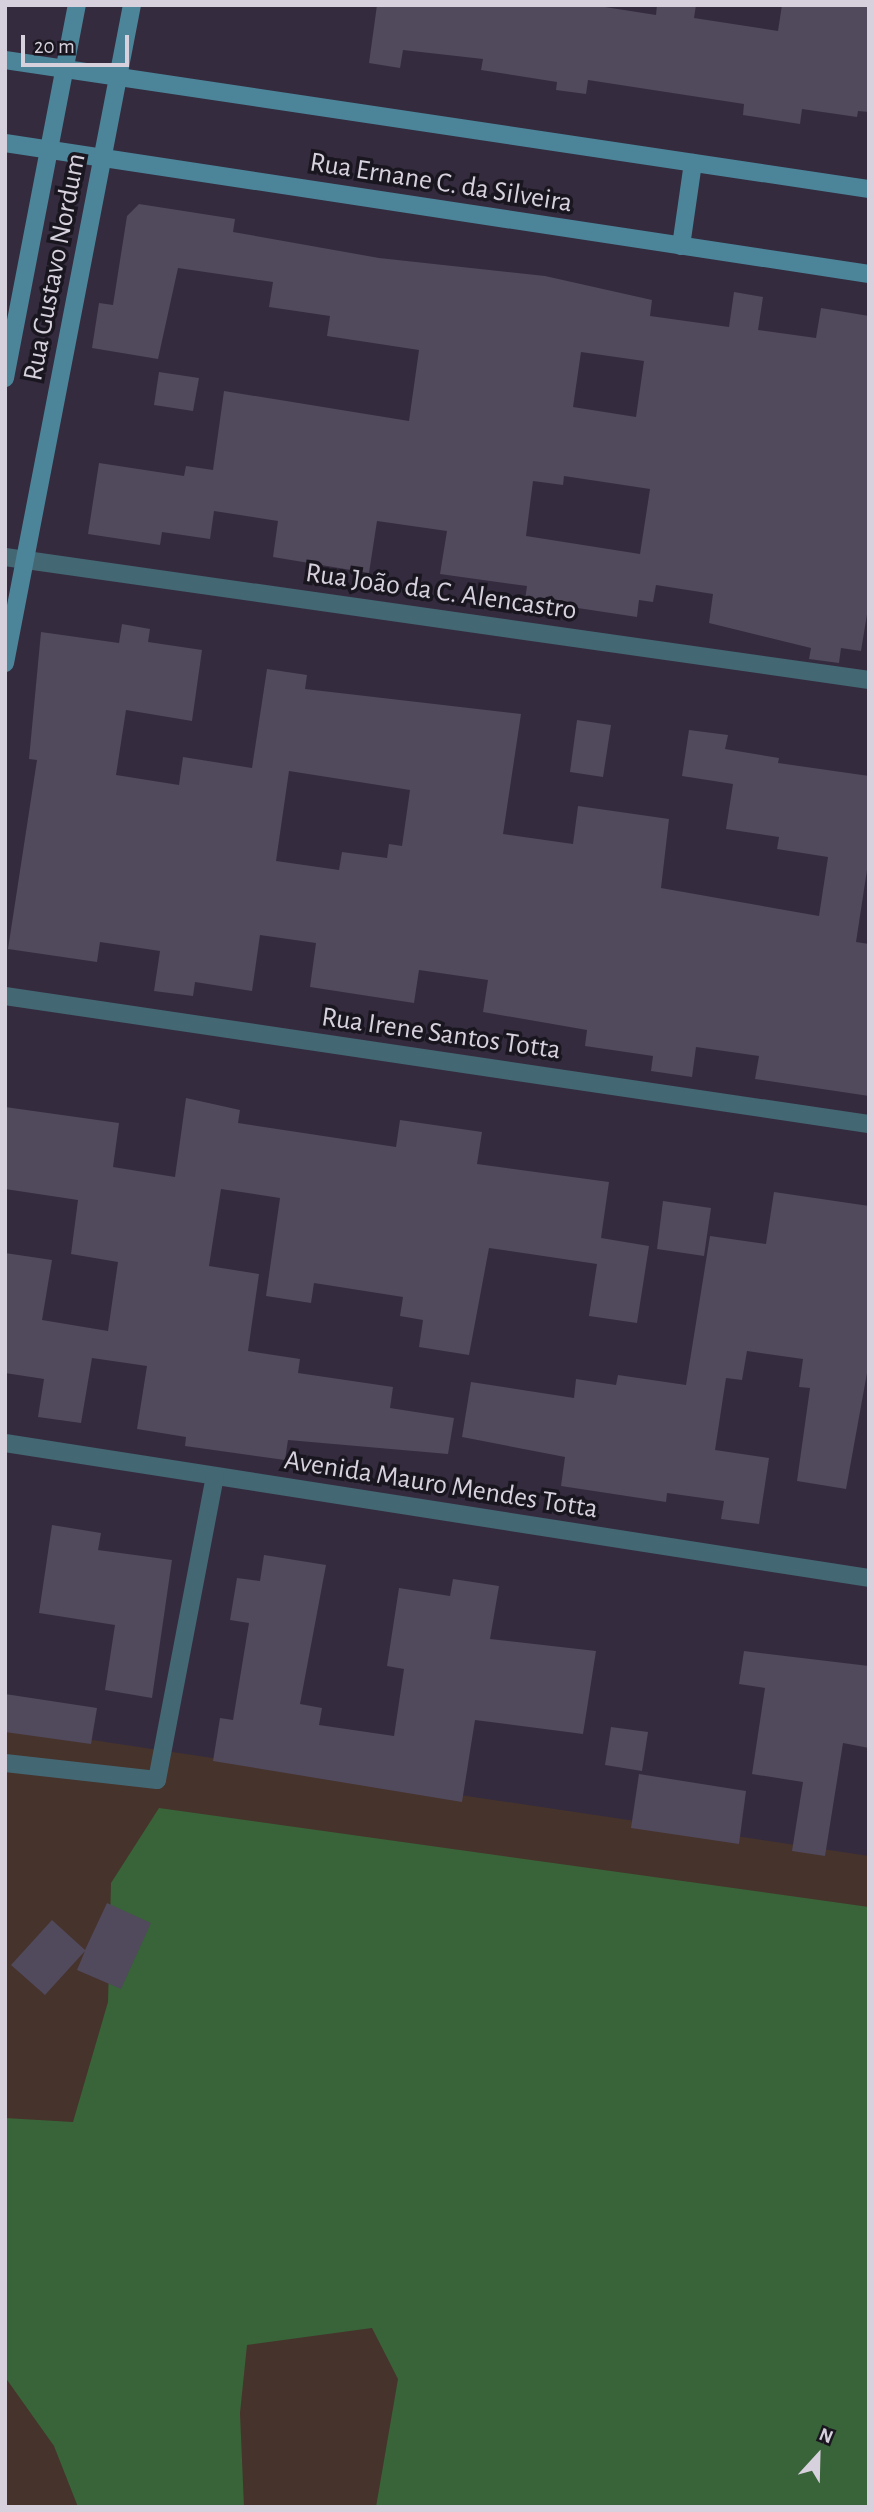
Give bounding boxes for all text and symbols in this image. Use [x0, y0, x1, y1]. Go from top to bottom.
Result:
scale bar [24, 21, 133, 65]
text: 20 m [34, 36, 75, 57]
street label: Rua Ernane C. da Silveira [307, 146, 575, 220]
street label: Rua Gustavo Nordum [16, 150, 94, 384]
street label: Rua João da C. Alencastro [303, 556, 579, 628]
street label: Rua Irene Santos Totta [319, 1001, 563, 1067]
street label: Avenida Mauro Mendes Totta [282, 1444, 600, 1526]
north arrow [783, 2421, 853, 2491]
text: N [816, 2425, 836, 2447]

